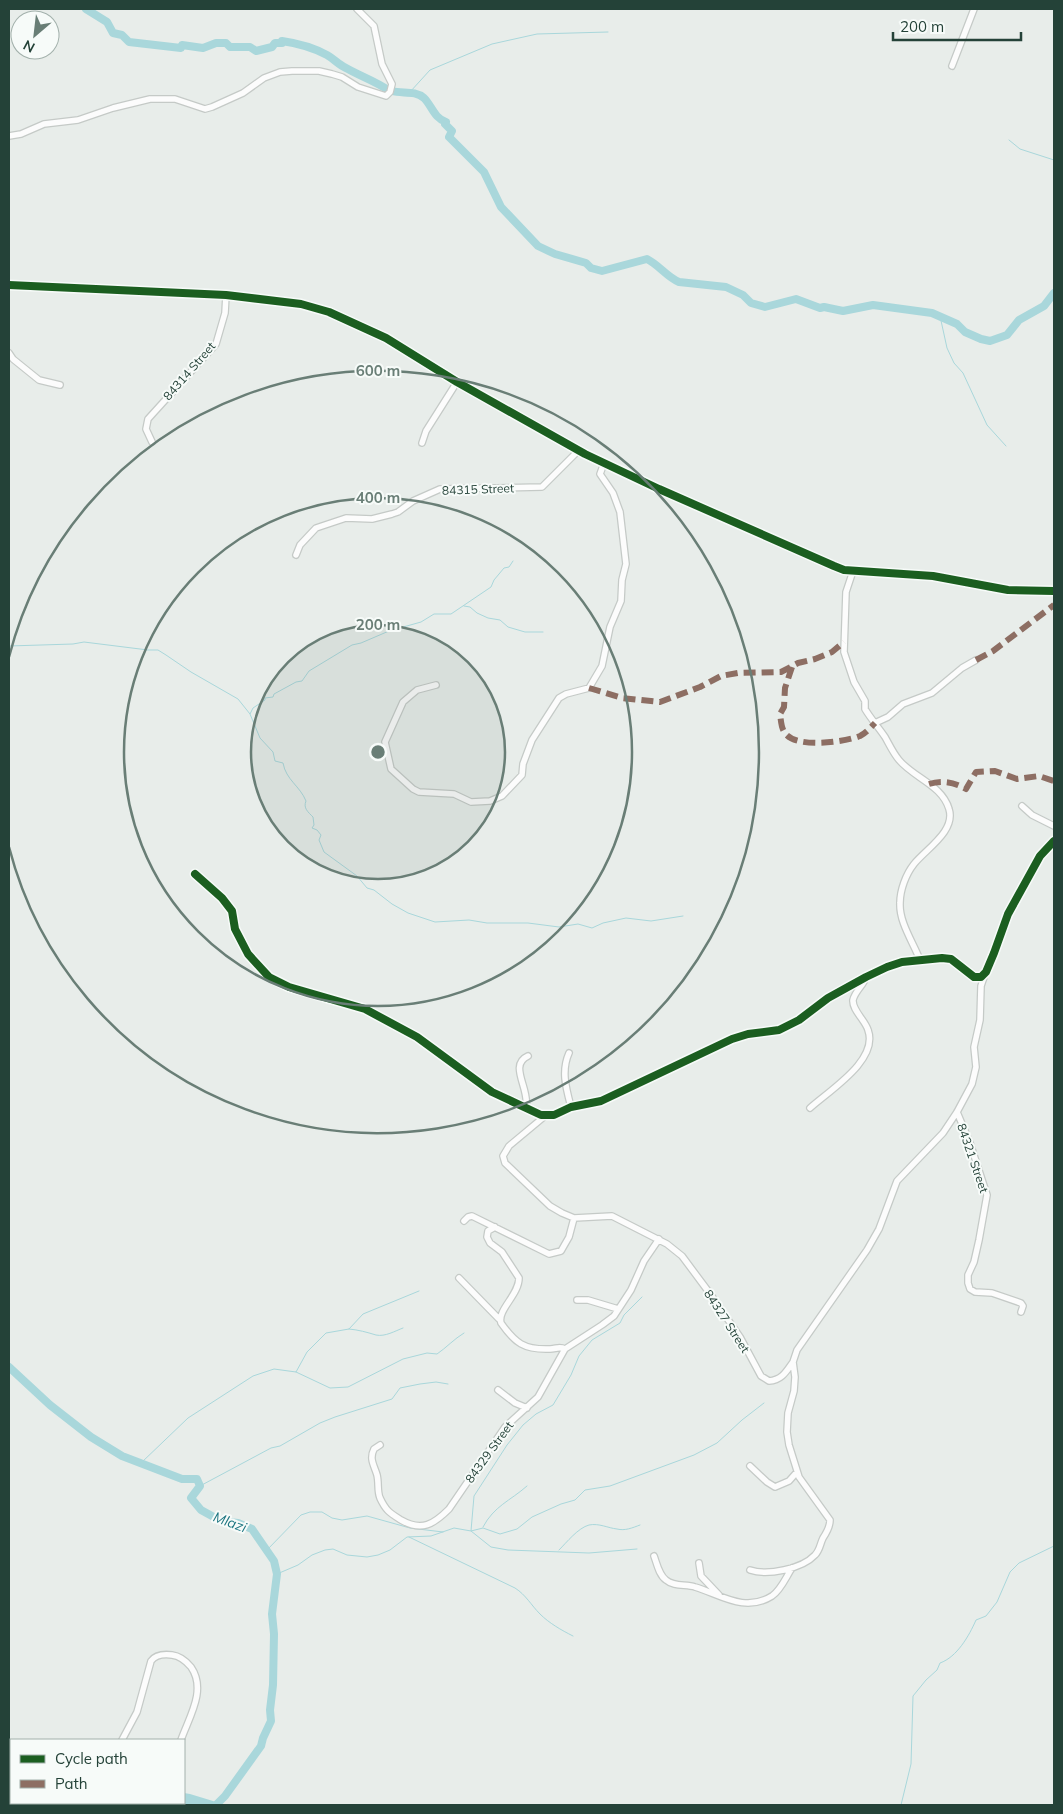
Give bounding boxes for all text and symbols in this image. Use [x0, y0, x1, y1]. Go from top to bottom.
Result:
north arrow [10, 10, 60, 60]
scale bar [893, 10, 1020, 42]
text: 200 m [900, 17, 944, 36]
text: N [20, 36, 38, 57]
street label: 84314 Street [160, 339, 218, 403]
text: 600 m [356, 361, 400, 380]
street label: 84315 Street [442, 480, 514, 498]
text: 400 m [356, 488, 400, 507]
text: 200 m [356, 615, 400, 634]
centre of rings [369, 743, 387, 761]
street label: 84321 Street [954, 1121, 992, 1195]
street label: 84327 Street [701, 1287, 753, 1355]
street label: 84329 Street [462, 1418, 516, 1486]
water label: Mlazi [211, 1508, 250, 1537]
legend [10, 1739, 185, 1804]
text: Cycle path [55, 1749, 128, 1768]
text: Path [55, 1774, 87, 1793]

